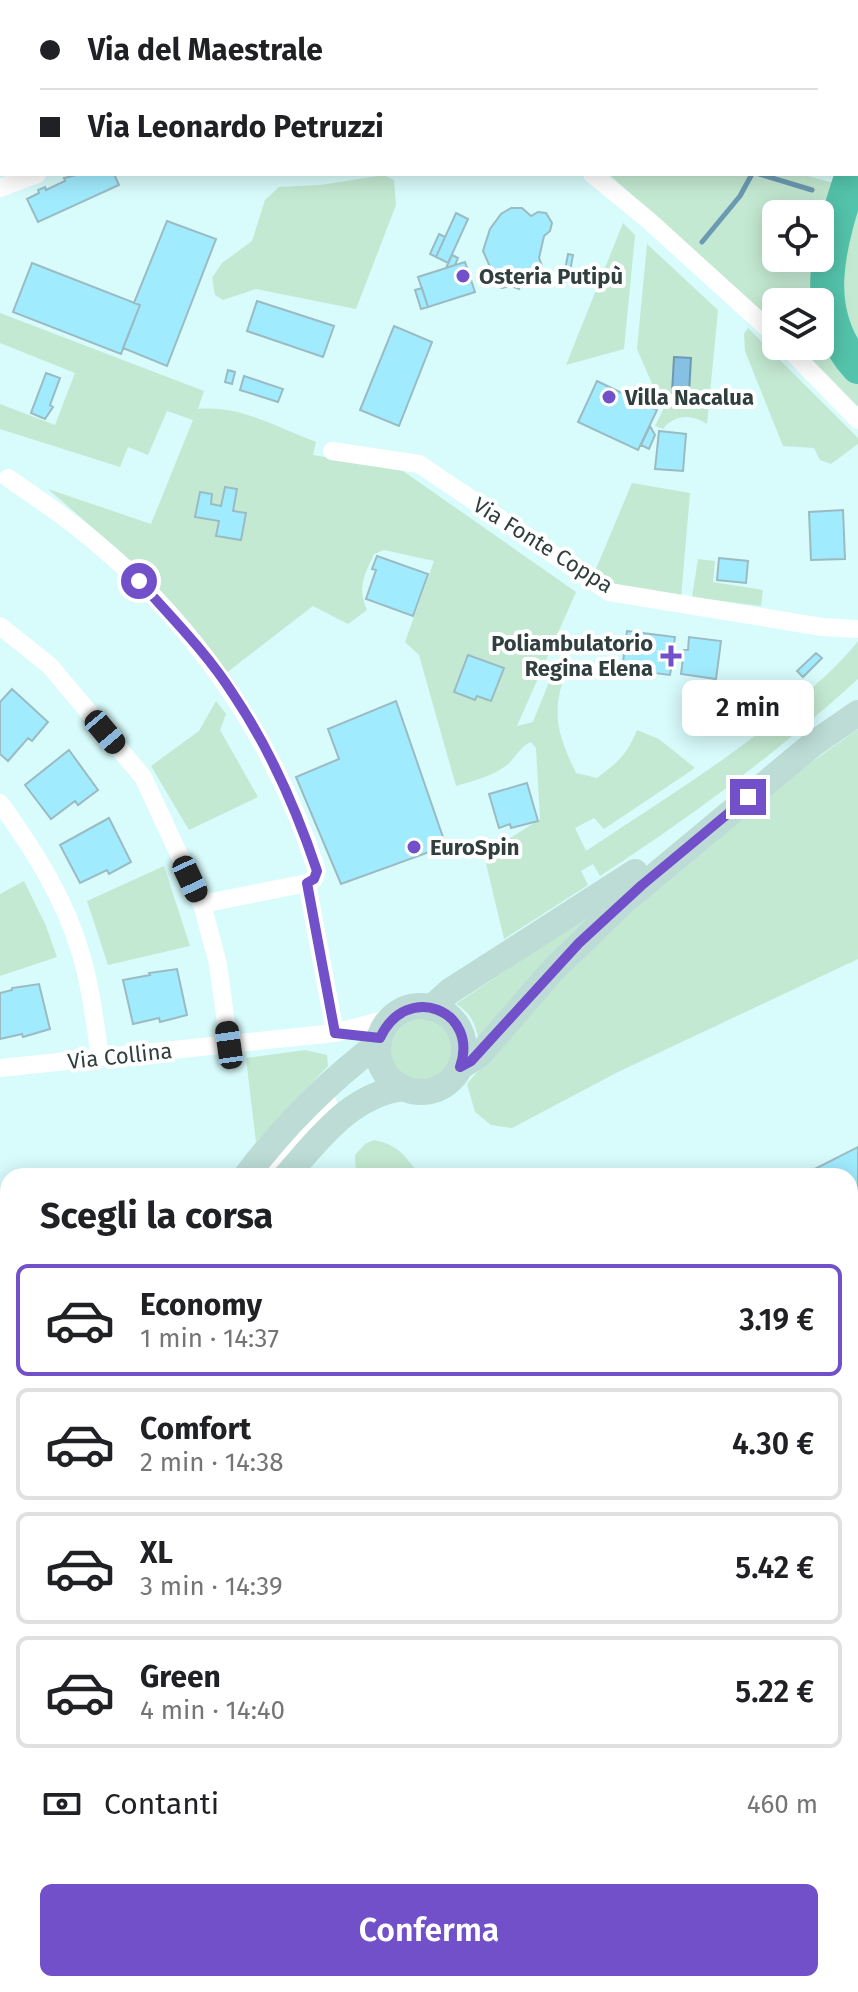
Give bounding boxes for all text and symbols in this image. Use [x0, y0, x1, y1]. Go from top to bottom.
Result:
text: Via del Maestrale [88, 32, 323, 68]
text: Via Leonardo Petruzzi [88, 109, 384, 145]
map controls [762, 200, 834, 360]
button: locate [762, 200, 834, 272]
place label: Osteria Putipù [479, 263, 623, 290]
marker: Osteria Putipù [454, 267, 472, 285]
button: layers [762, 288, 834, 360]
place label: Villa Nacalua [624, 384, 754, 411]
marker: Villa Nacalua [600, 388, 618, 406]
street label: Via Fonte Coppa [468, 491, 618, 599]
route start [121, 563, 157, 599]
place label: Poliambulatorio Regina Elena [491, 630, 653, 682]
marker: Poliambulatorio Regina Elena [660, 645, 682, 667]
callout: 2 min [682, 681, 814, 737]
text: 2 min [716, 692, 780, 723]
car [80, 706, 130, 758]
route end [730, 779, 766, 815]
place label: EuroSpin [430, 834, 519, 861]
marker: EuroSpin [405, 838, 423, 856]
car [169, 852, 211, 906]
car [214, 1020, 244, 1070]
street label: Via Collina [66, 1037, 174, 1075]
text: Scegli la corsa [40, 1194, 273, 1238]
icon: car [44, 1284, 116, 1356]
text: Economy [140, 1287, 262, 1323]
text: 3.19 € [739, 1302, 814, 1338]
text: 1 min · 14:37 [140, 1323, 279, 1354]
icon: car [44, 1408, 116, 1480]
text: Comfort [140, 1411, 251, 1447]
text: 4.30 € [732, 1426, 814, 1462]
text: 2 min · 14:38 [140, 1447, 284, 1478]
icon: car [44, 1532, 116, 1604]
text: XL [140, 1535, 173, 1571]
text: 5.42 € [735, 1550, 814, 1586]
text: 3 min · 14:39 [140, 1571, 283, 1602]
icon: car [44, 1656, 116, 1728]
text: Green [140, 1659, 221, 1695]
text: 5.22 € [735, 1674, 814, 1710]
text: 4 min · 14:40 [140, 1695, 285, 1726]
icon: cash [40, 1782, 84, 1826]
text: Contanti [104, 1786, 219, 1822]
text: 460 m [747, 1789, 818, 1820]
button: Conferma [40, 1884, 818, 1976]

